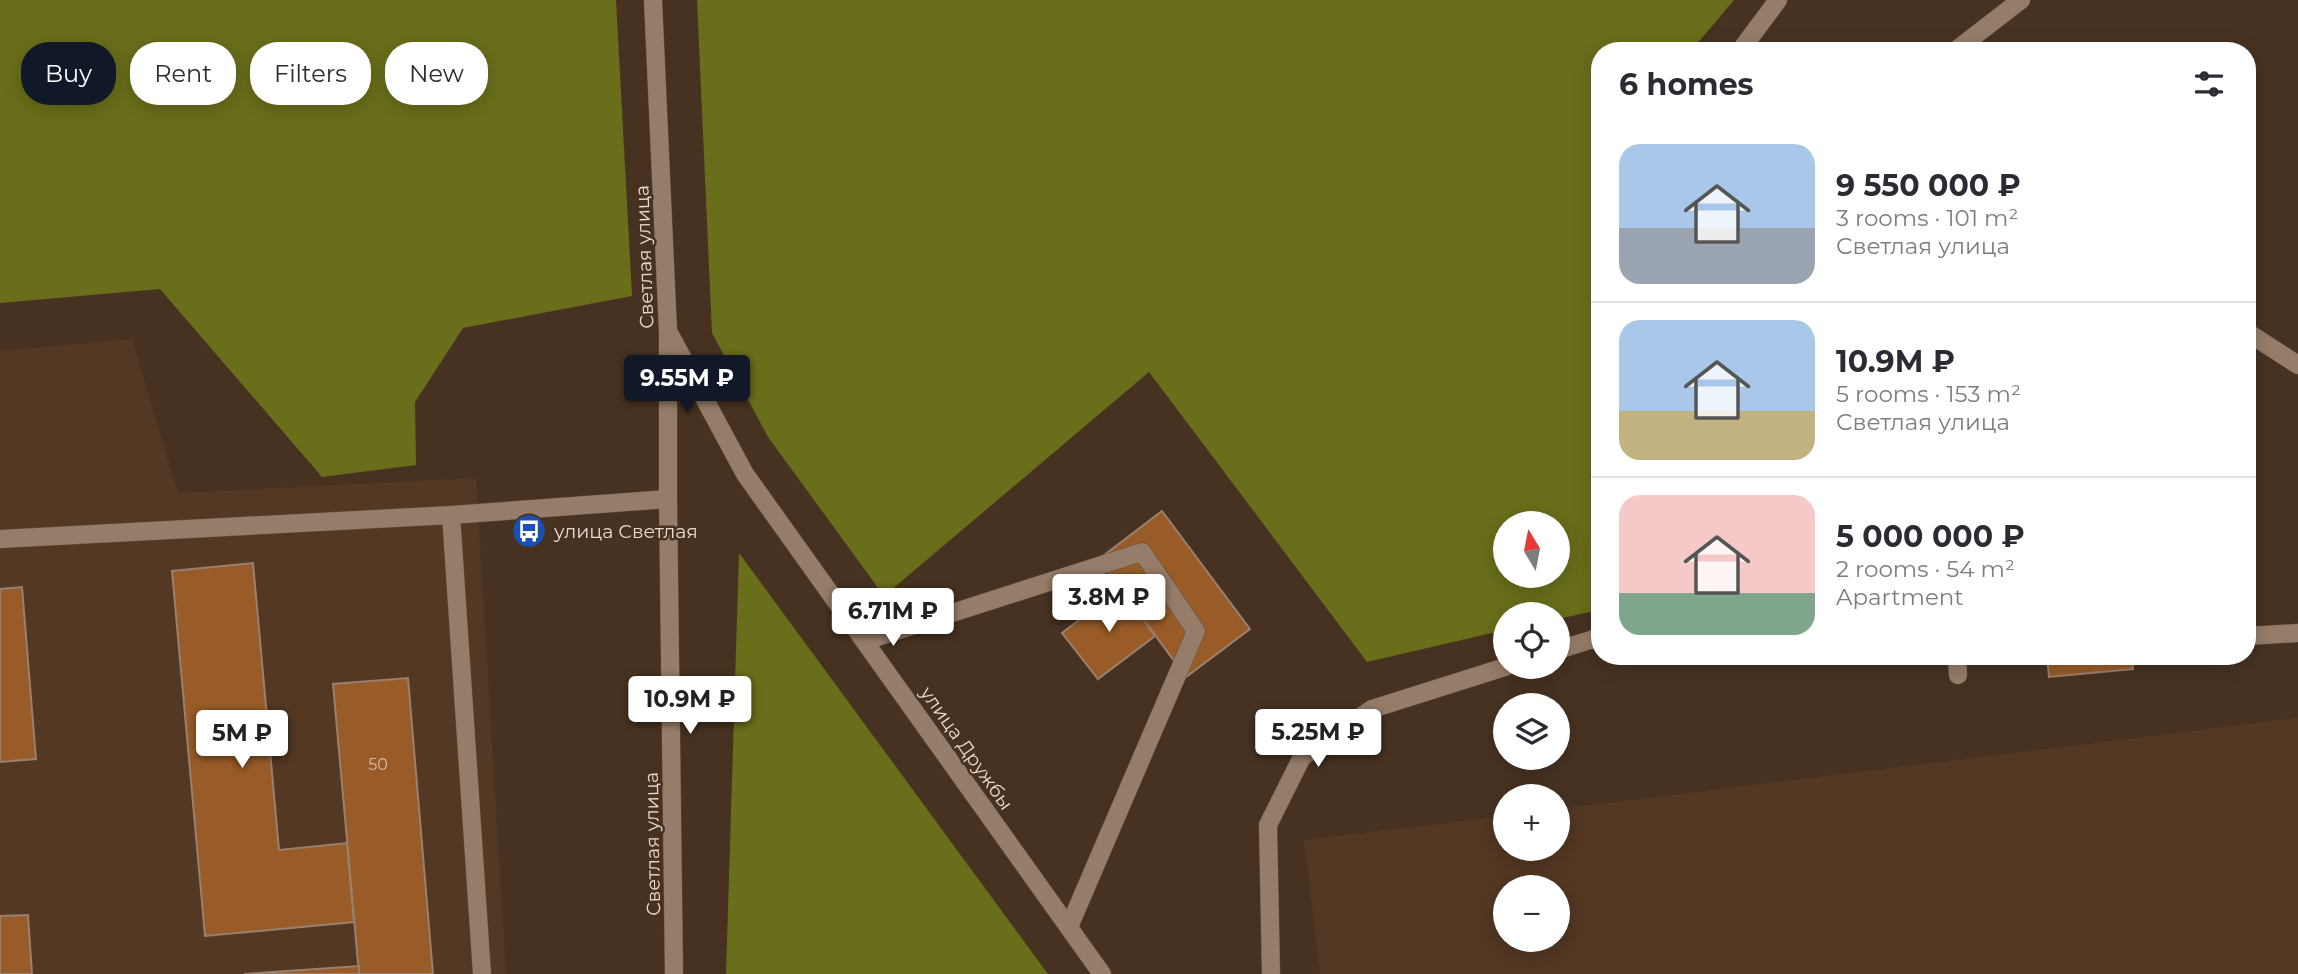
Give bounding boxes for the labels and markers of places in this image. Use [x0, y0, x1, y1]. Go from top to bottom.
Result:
pin: 9.55M ₽ [622, 356, 752, 415]
bus stop icon: улица Светлая [510, 512, 548, 550]
place label: улица Светлая [553, 520, 698, 543]
pin: 3.8M ₽ [1052, 574, 1166, 634]
pin: 6.71M ₽ [828, 588, 958, 648]
pin: 10.9M ₽ [625, 676, 755, 736]
pin: 5M ₽ [201, 710, 283, 770]
pin: 5.25M ₽ [1253, 710, 1383, 769]

